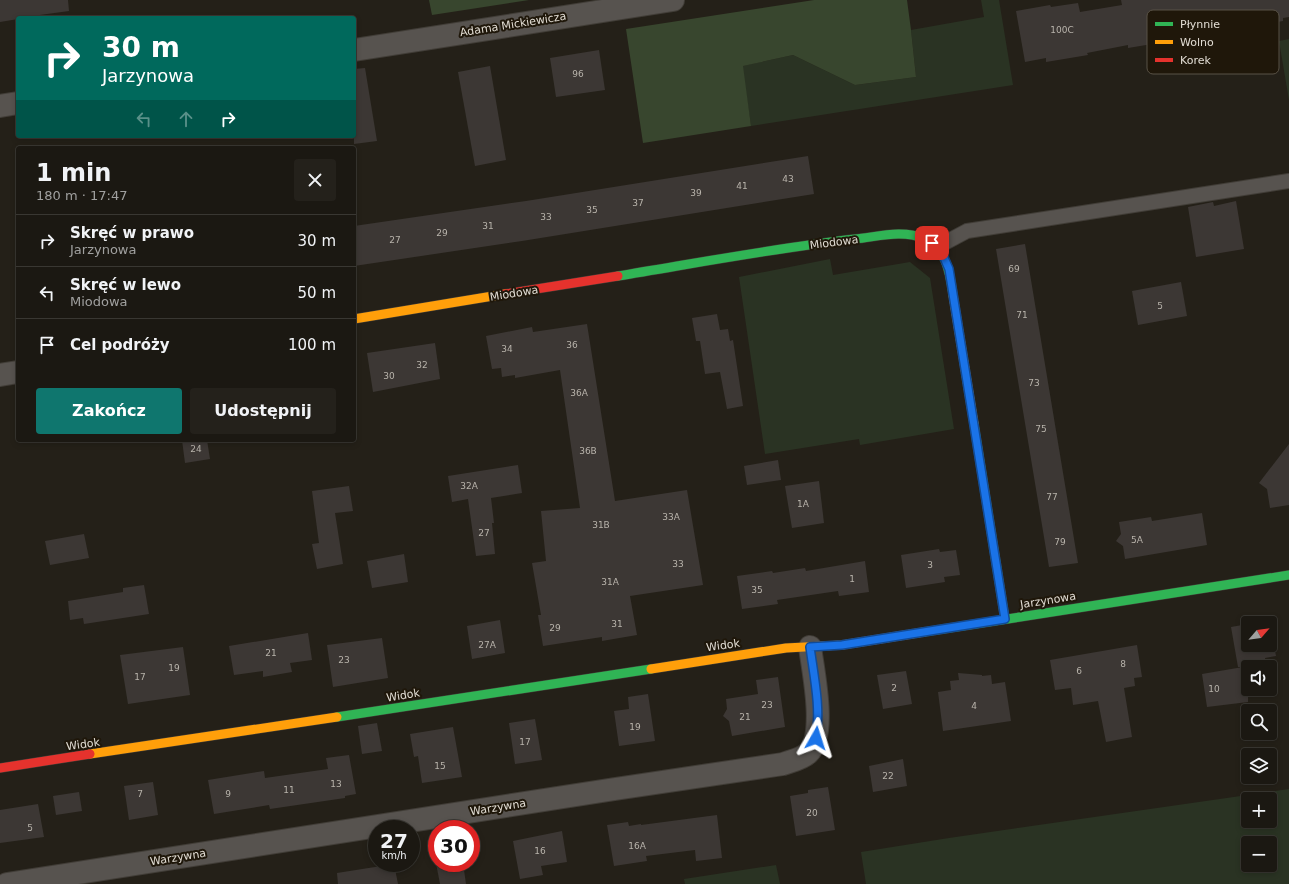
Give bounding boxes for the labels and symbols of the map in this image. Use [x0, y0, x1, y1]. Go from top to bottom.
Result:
street label: Adama Mickiewicza [459, 10, 567, 39]
legend [1147, 10, 1279, 74]
text: Płynnie [1180, 18, 1220, 31]
house number: 100C [1050, 25, 1074, 35]
text: Wolno [1180, 36, 1214, 49]
text: Korek [1180, 54, 1211, 67]
house number: 96 [572, 69, 584, 79]
house number: 43 [782, 174, 794, 184]
house number: 41 [736, 181, 748, 191]
house number: 39 [690, 188, 702, 198]
house number: 37 [632, 198, 644, 208]
house number: 35 [586, 205, 598, 215]
house number: 33 [540, 212, 552, 222]
house number: 31 [482, 221, 494, 231]
pin [915, 226, 949, 260]
house number: 29 [436, 228, 448, 238]
street label: Miodowa [809, 233, 859, 252]
house number: 27 [389, 235, 401, 245]
house number: 69 [1008, 264, 1020, 274]
street label: Miodowa [489, 283, 539, 304]
house number: 5 [1157, 301, 1163, 311]
house number: 71 [1016, 310, 1028, 320]
house number: 36 [566, 340, 578, 350]
house number: 34 [501, 344, 513, 354]
house number: 32 [416, 360, 428, 370]
house number: 30 [383, 371, 395, 381]
house number: 73 [1028, 378, 1040, 388]
house number: 36A [570, 388, 589, 398]
house number: 75 [1035, 424, 1047, 434]
house number: 24 [190, 444, 202, 454]
house number: 36B [579, 446, 597, 456]
house number: 32A [460, 481, 479, 491]
house number: 77 [1046, 492, 1058, 502]
house number: 1A [797, 499, 810, 509]
house number: 33A [662, 512, 681, 522]
house number: 31B [592, 520, 610, 530]
house number: 27 [478, 528, 490, 538]
house number: 5A [1131, 535, 1144, 545]
house number: 79 [1054, 537, 1066, 547]
house number: 33 [672, 559, 684, 569]
house number: 3 [927, 560, 933, 570]
house number: 1 [849, 574, 855, 584]
house number: 31A [601, 577, 620, 587]
house number: 35 [751, 585, 763, 595]
street label: Jarzynowa [1018, 590, 1077, 611]
north arrow [1241, 616, 1277, 652]
house number: 31 [611, 619, 623, 629]
house number: 29 [549, 623, 561, 633]
street label: Widok [705, 637, 741, 654]
house number: 27A [478, 640, 497, 650]
house number: 21 [265, 648, 277, 658]
house number: 23 [338, 655, 350, 665]
house number: 8 [1120, 659, 1126, 669]
house number: 19 [168, 663, 180, 673]
house number: 6 [1076, 666, 1082, 676]
house number: 17 [134, 672, 146, 682]
house number: 2 [891, 683, 897, 693]
house number: 10 [1208, 684, 1220, 694]
street label: Widok [385, 686, 421, 705]
house number: 23 [761, 700, 773, 710]
house number: 4 [971, 701, 977, 711]
house number: 21 [739, 712, 751, 722]
position arrow [795, 717, 837, 759]
house number: 19 [629, 722, 641, 732]
street label: Widok [65, 736, 101, 753]
house number: 17 [519, 737, 531, 747]
house number: 15 [434, 761, 446, 771]
house number: 22 [882, 771, 894, 781]
house number: 13 [330, 779, 342, 789]
house number: 11 [283, 785, 295, 795]
house number: 7 [137, 789, 143, 799]
house number: 9 [225, 789, 231, 799]
street label: Warzywna [469, 797, 527, 818]
house number: 20 [806, 808, 818, 818]
speed limit sign: 30 [428, 820, 480, 872]
house number: 5 [27, 823, 33, 833]
house number: 16A [628, 841, 647, 851]
house number: 16 [534, 846, 546, 856]
street label: Warzywna [149, 847, 207, 868]

